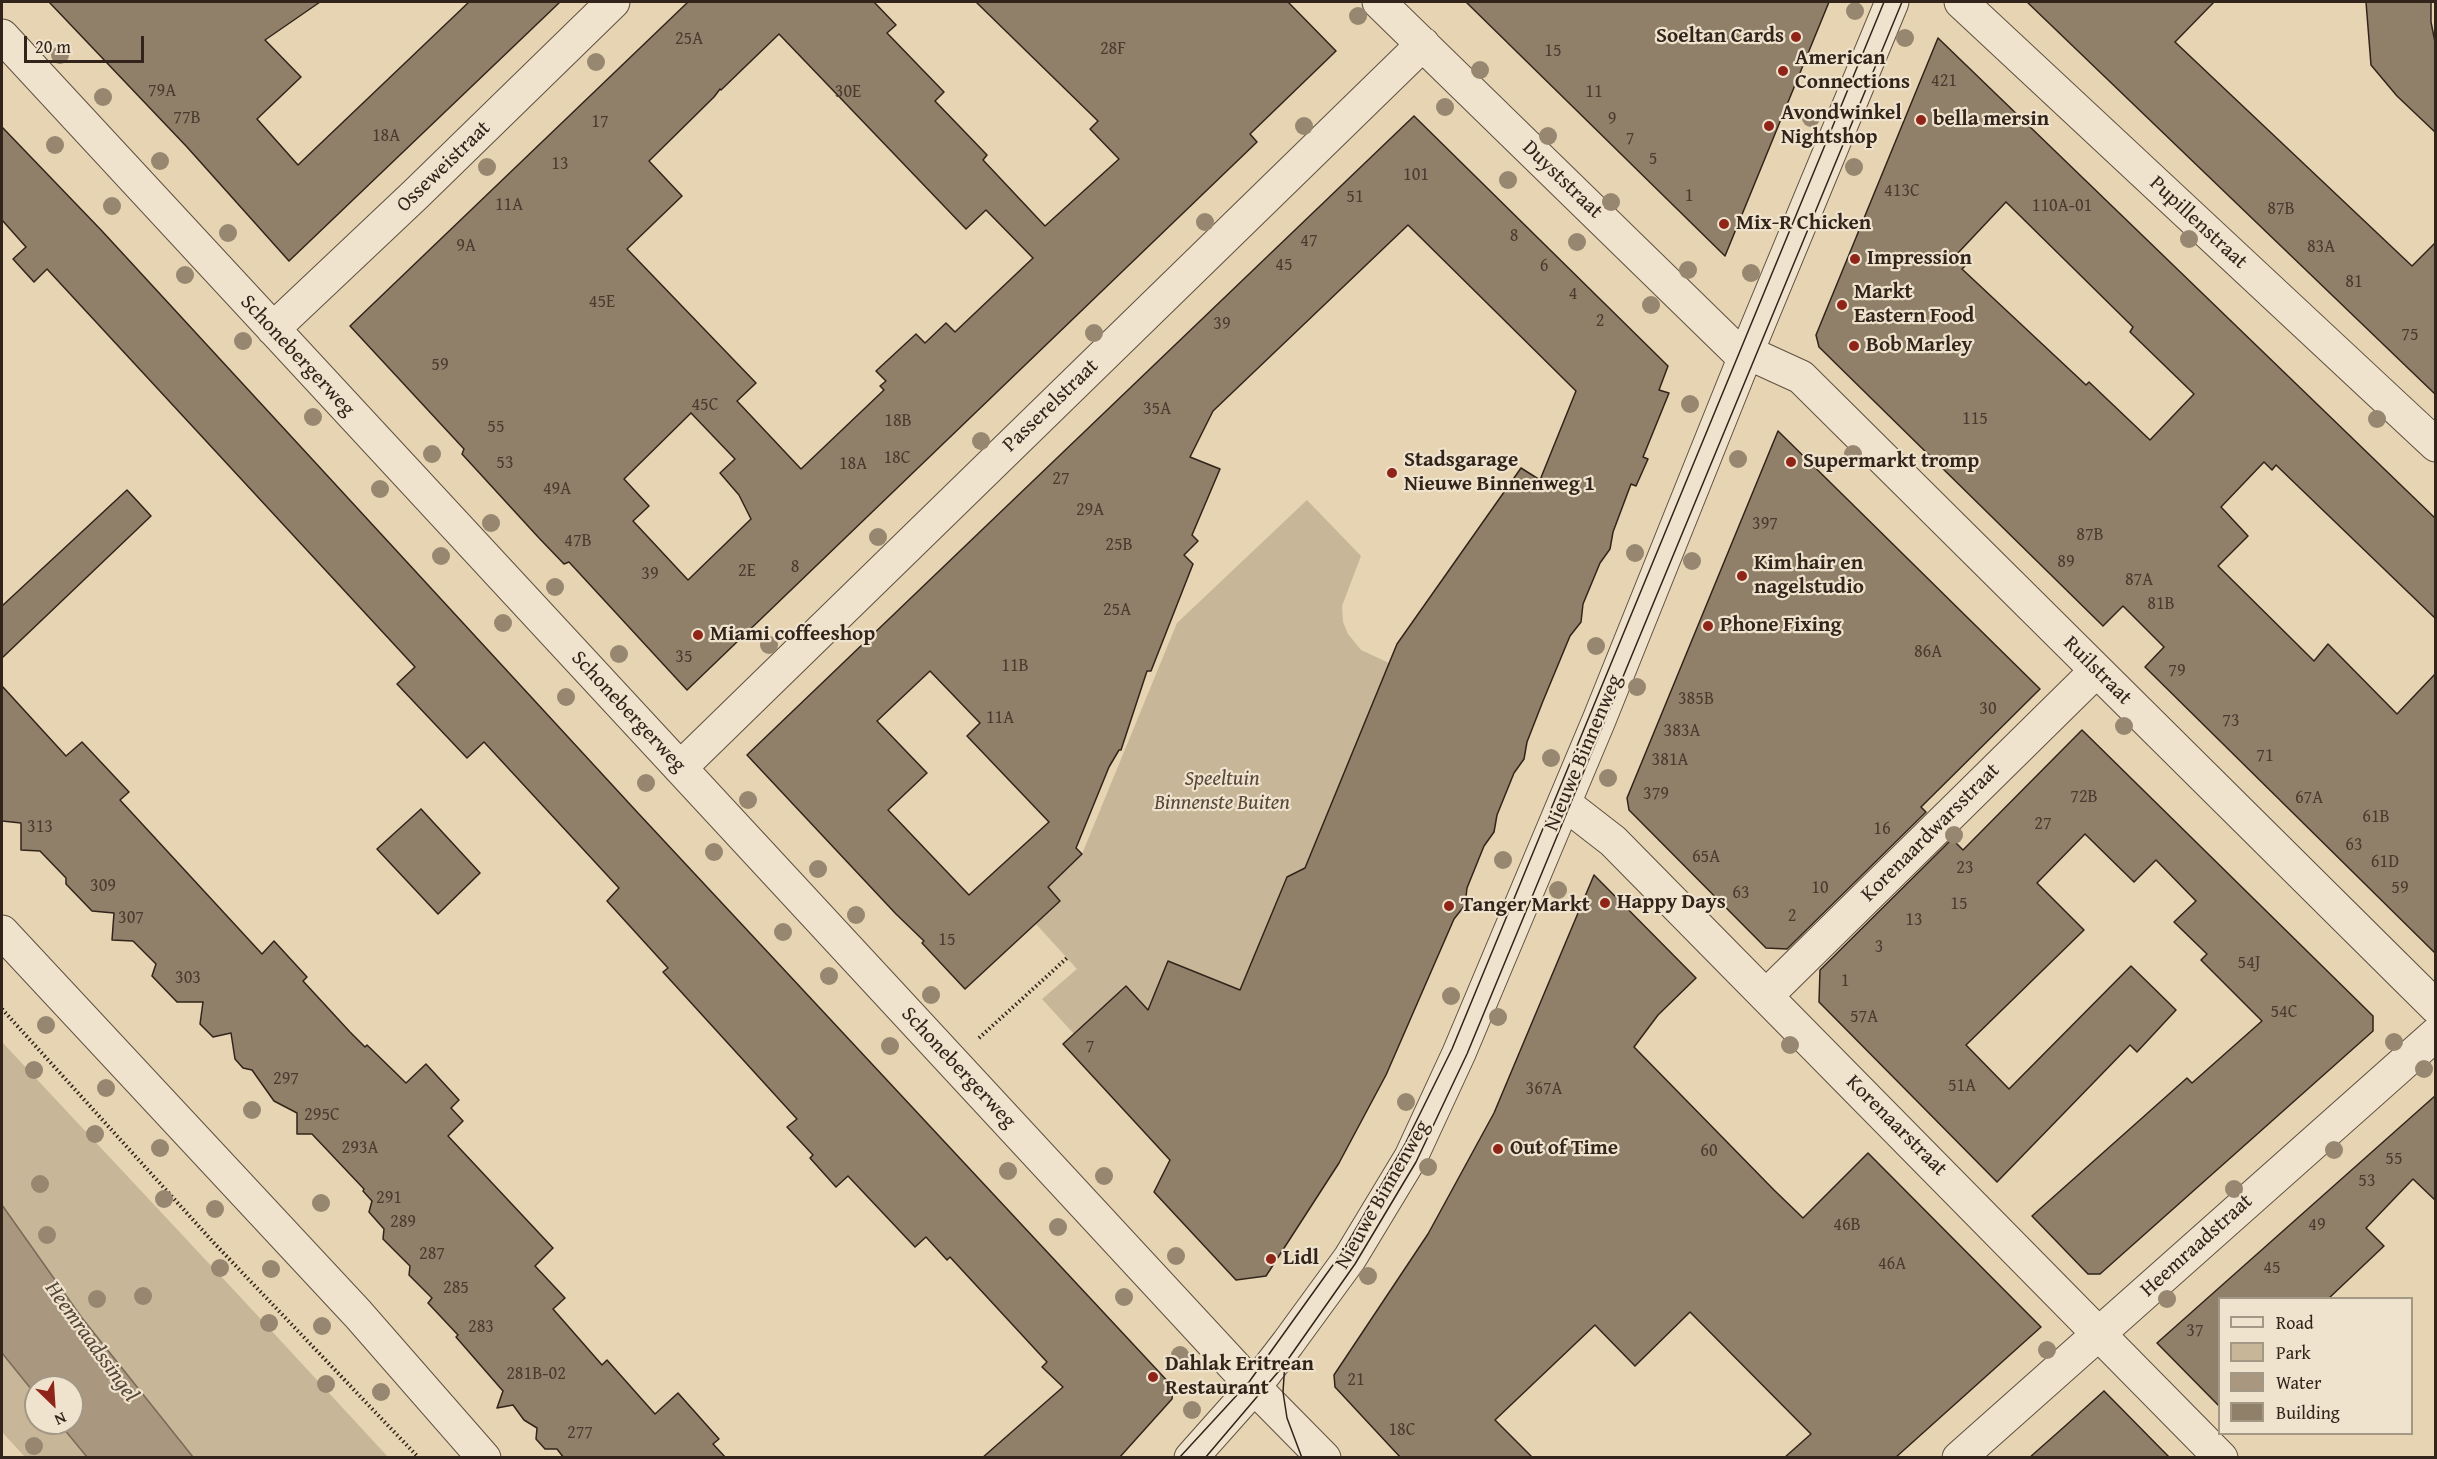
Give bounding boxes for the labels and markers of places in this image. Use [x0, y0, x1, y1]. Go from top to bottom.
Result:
place label: Soeltan Cards [1656, 24, 1784, 50]
marker: Soeltan Cards [1789, 30, 1803, 44]
place label: American Connections [1795, 46, 1910, 96]
marker: American Connections [1776, 64, 1790, 78]
place label: Avondwinkel Nightshop [1781, 101, 1902, 151]
place label: bella mersin [1933, 107, 2049, 133]
marker: bella mersin [1914, 113, 1928, 127]
marker: Avondwinkel Nightshop [1762, 119, 1776, 133]
place label: Mix-R Chicken [1736, 211, 1871, 237]
marker: Mix-R Chicken [1717, 217, 1731, 231]
place label: Impression [1867, 246, 1972, 272]
marker: Impression [1848, 252, 1862, 266]
place label: Markt Eastern Food [1854, 280, 1974, 330]
marker: Markt Eastern Food [1835, 298, 1849, 312]
place label: Bob Marley [1866, 333, 1972, 359]
marker: Bob Marley [1847, 339, 1861, 353]
place label: Stadsgarage Nieuwe Binnenweg 1 [1404, 448, 1595, 498]
place label: Supermarkt tromp [1803, 449, 1979, 475]
marker: Supermarkt tromp [1784, 455, 1798, 469]
marker: Stadsgarage Nieuwe Binnenweg 1 [1385, 466, 1399, 480]
place label: Kim hair en nagelstudio [1754, 551, 1864, 601]
marker: Kim hair en nagelstudio [1735, 569, 1749, 583]
place label: Phone Fixing [1720, 613, 1842, 639]
marker: Phone Fixing [1701, 619, 1715, 633]
place label: Miami coffeeshop [710, 622, 875, 648]
marker: Miami coffeeshop [691, 628, 705, 642]
place label: Happy Days [1617, 890, 1726, 916]
place label: Tanger Markt [1461, 893, 1590, 919]
marker: Happy Days [1598, 896, 1612, 910]
marker: Tanger Markt [1442, 899, 1456, 913]
place label: Out of Time [1510, 1136, 1618, 1162]
marker: Out of Time [1491, 1142, 1505, 1156]
place label: Lidl [1283, 1246, 1319, 1272]
marker: Lidl [1264, 1252, 1278, 1266]
place label: Dahlak Eritrean Restaurant [1165, 1352, 1314, 1402]
marker: Dahlak Eritrean Restaurant [1146, 1370, 1160, 1384]

